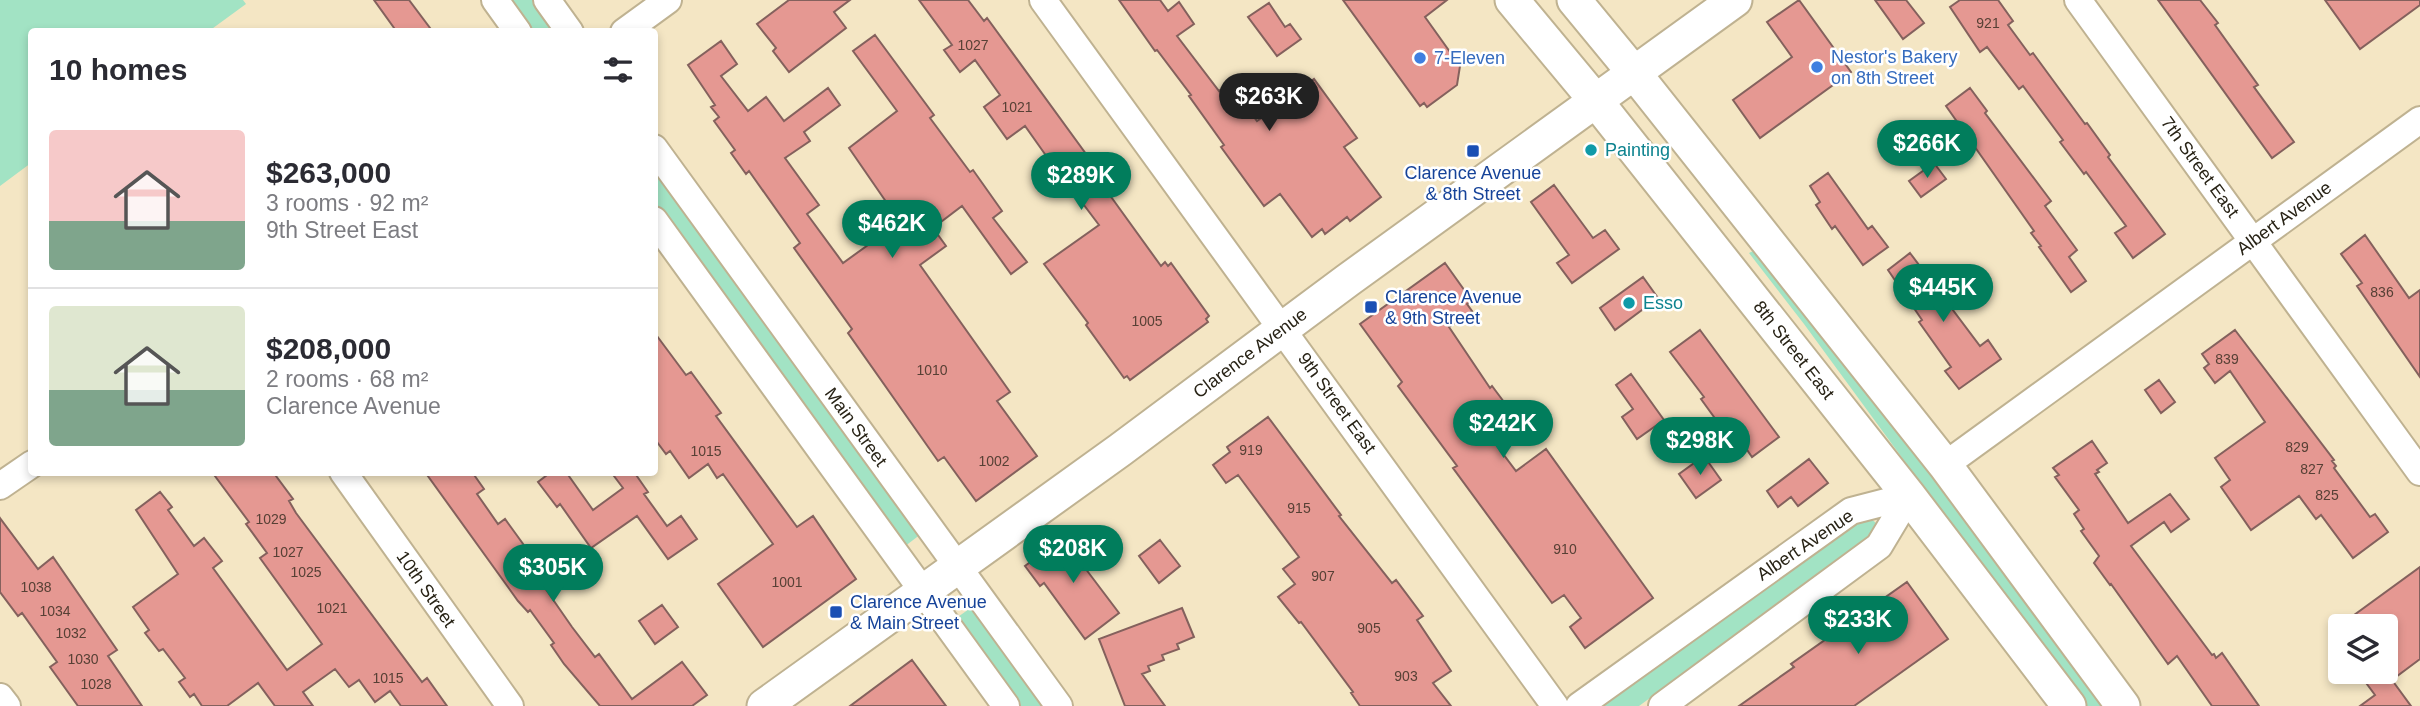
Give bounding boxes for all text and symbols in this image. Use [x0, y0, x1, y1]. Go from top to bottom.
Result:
house number: 921 [1976, 15, 2000, 31]
house number: 1027 [957, 37, 989, 53]
place label: Nestor's Bakery on 8th Street [1831, 47, 1957, 88]
place label: 7-Eleven [1434, 48, 1505, 68]
marker: 7-Eleven [1412, 50, 1428, 66]
icon: filters [599, 51, 637, 89]
text: 10 homes [49, 53, 187, 86]
marker: Nestor's Bakery on 8th Street [1809, 59, 1825, 75]
pin: $263K [1220, 74, 1318, 133]
text: $263K [1235, 83, 1303, 109]
house number: 1021 [1001, 99, 1033, 115]
street label: 7th Street East [2157, 113, 2243, 221]
pin: $266K [1878, 120, 1976, 180]
text: $266K [1893, 130, 1961, 156]
place label: Painting [1605, 140, 1670, 160]
marker: Painting [1583, 142, 1599, 158]
marker: Clarence Avenue & 8th Street [1465, 143, 1481, 159]
pin: $289K [1032, 152, 1130, 212]
text: $263,000 [266, 156, 391, 189]
icon: home [105, 158, 189, 242]
text: $289K [1047, 162, 1115, 188]
place label: Clarence Avenue & 8th Street [1405, 163, 1541, 204]
street label: Albert Avenue [2233, 177, 2335, 259]
text: 3 rooms · 92 m² [266, 190, 428, 216]
pin: $462K [843, 201, 941, 260]
text: $462K [858, 210, 926, 236]
text: 9th Street East [266, 217, 418, 243]
pin: $445K [1894, 264, 1992, 324]
text: $445K [1909, 274, 1977, 300]
house number: 836 [2370, 284, 2394, 300]
place label: Clarence Avenue & 9th Street [1385, 287, 1522, 328]
place label: Esso [1643, 293, 1683, 313]
marker: Esso [1621, 295, 1637, 311]
street label: 8th Street East [1749, 297, 1839, 403]
marker: Clarence Avenue & 9th Street [1363, 299, 1379, 315]
street label: Clarence Avenue [1189, 304, 1311, 402]
house number: 1005 [1131, 313, 1163, 329]
text: $208,000 [266, 332, 391, 365]
icon: home [105, 334, 189, 418]
street label: 9th Street East [1294, 349, 1380, 457]
house number: 839 [2215, 351, 2239, 367]
house number: 1010 [916, 362, 948, 378]
text: 2 rooms · 68 m² [266, 366, 428, 392]
street label: Main Street [821, 384, 891, 470]
text: Clarence Avenue [266, 393, 441, 419]
pin: $242K [1454, 400, 1552, 460]
text: $242K [1469, 410, 1537, 436]
pin: $298K [1651, 418, 1749, 477]
text: $298K [1666, 427, 1734, 453]
house number: 829 [2285, 439, 2309, 455]
house number: 919 [1239, 442, 1263, 458]
house number: 1015 [690, 443, 722, 459]
house number: 1002 [978, 453, 1010, 469]
house number: 827 [2300, 461, 2324, 477]
house number: 825 [2315, 487, 2339, 503]
house number: 915 [1287, 500, 1311, 516]
street label: Albert Avenue [1753, 505, 1857, 585]
house number: 1029 [255, 511, 287, 527]
pin: $208K [1024, 526, 1122, 585]
text: $208K [1039, 535, 1107, 561]
house number: 910 [1553, 541, 1577, 557]
house number: 1027 [272, 544, 304, 560]
pin: $305K [504, 544, 602, 604]
street label: 10th Street [393, 547, 459, 631]
text: $305K [519, 554, 587, 580]
house number: 1025 [290, 564, 322, 580]
house number: 907 [1311, 568, 1335, 584]
house number: 1001 [771, 574, 803, 590]
house number: 1038 [20, 579, 52, 595]
place label: Clarence Avenue & Main Street [850, 592, 987, 633]
pin: $233K [1809, 596, 1907, 656]
house number: 1021 [316, 600, 348, 616]
house number: 1034 [39, 603, 71, 619]
marker: Clarence Avenue & Main Street [828, 604, 844, 620]
text: $233K [1824, 606, 1892, 632]
map controls [2328, 614, 2398, 684]
button: layers [2328, 614, 2398, 684]
house number: 905 [1357, 620, 1381, 636]
house number: 1032 [55, 625, 87, 641]
house number: 1030 [67, 651, 99, 667]
house number: 903 [1394, 668, 1418, 684]
house number: 1015 [372, 670, 404, 686]
house number: 1028 [80, 676, 112, 692]

